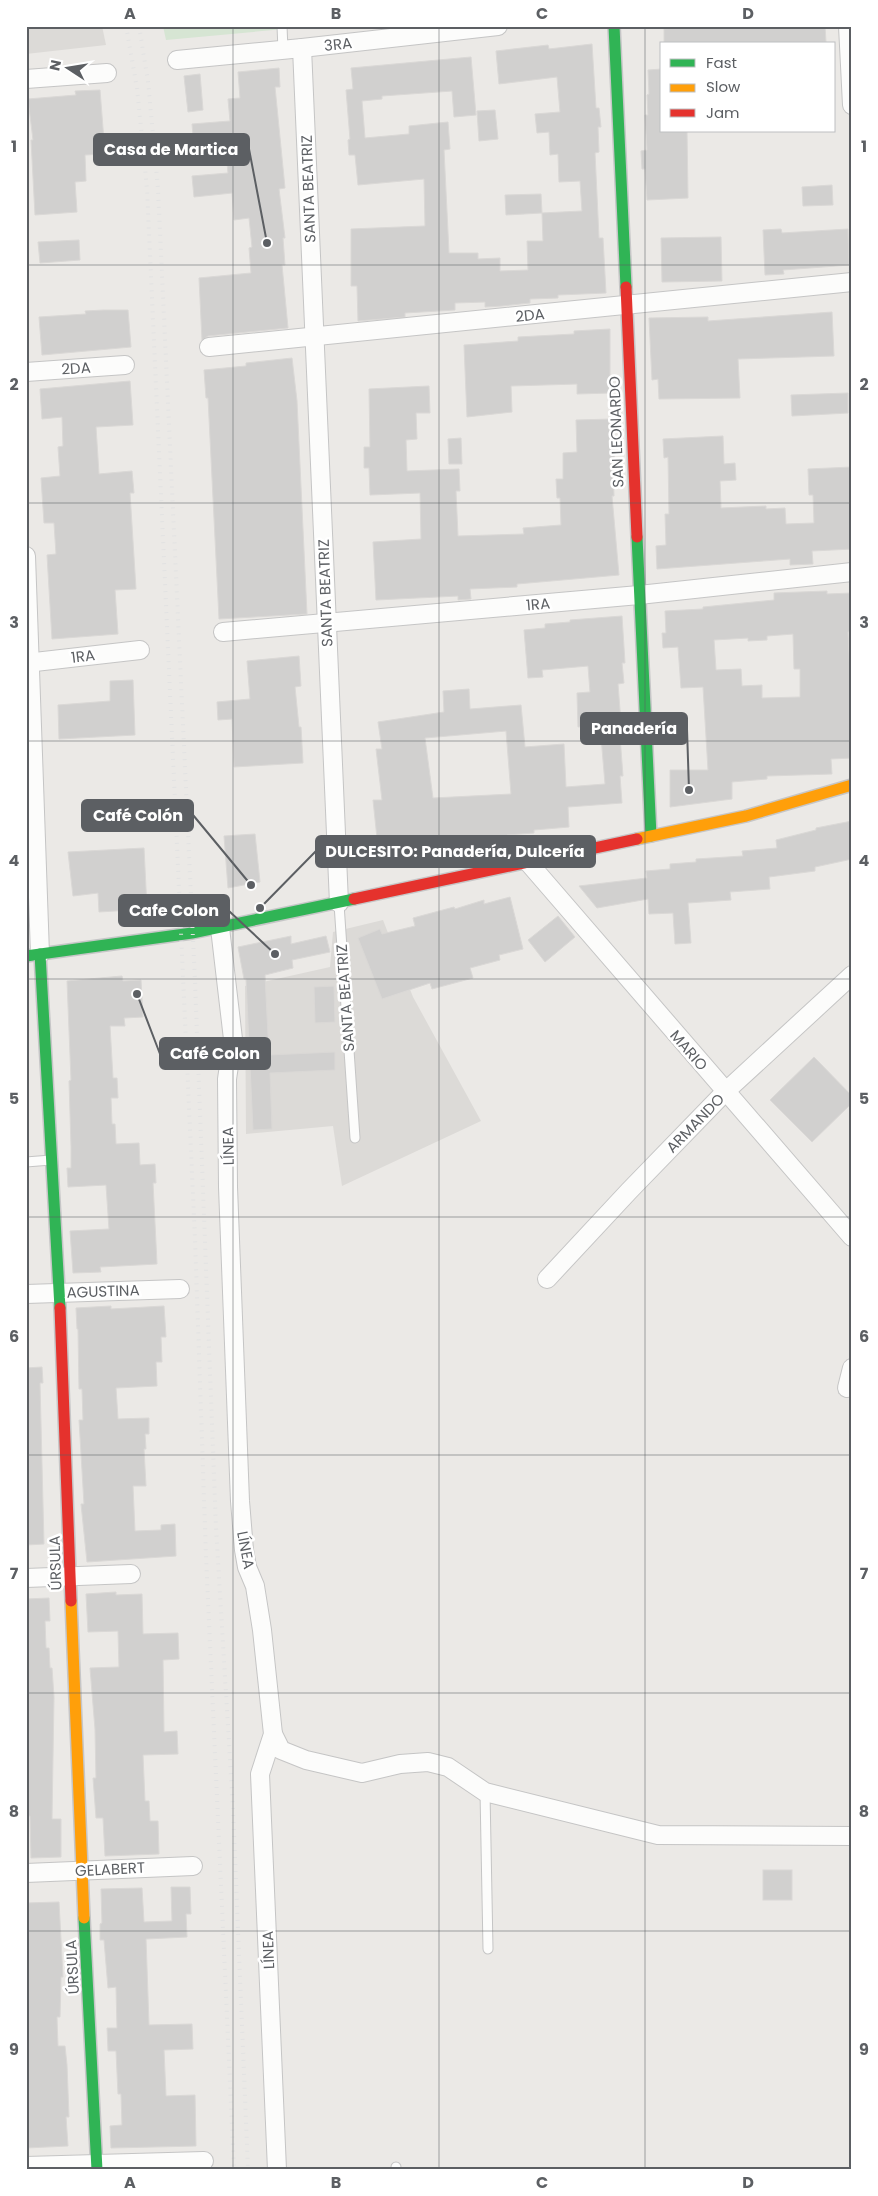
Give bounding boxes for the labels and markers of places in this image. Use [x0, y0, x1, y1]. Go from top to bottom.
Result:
callout: Casa de Martica [94, 134, 249, 165]
callout: Panadería [581, 713, 687, 744]
callout: Café Colón [82, 800, 193, 831]
callout: DULCESITO: Panadería, Dulcería [316, 836, 595, 867]
callout: Cafe Colon [119, 895, 229, 926]
callout: Café Colon [160, 1038, 270, 1069]

